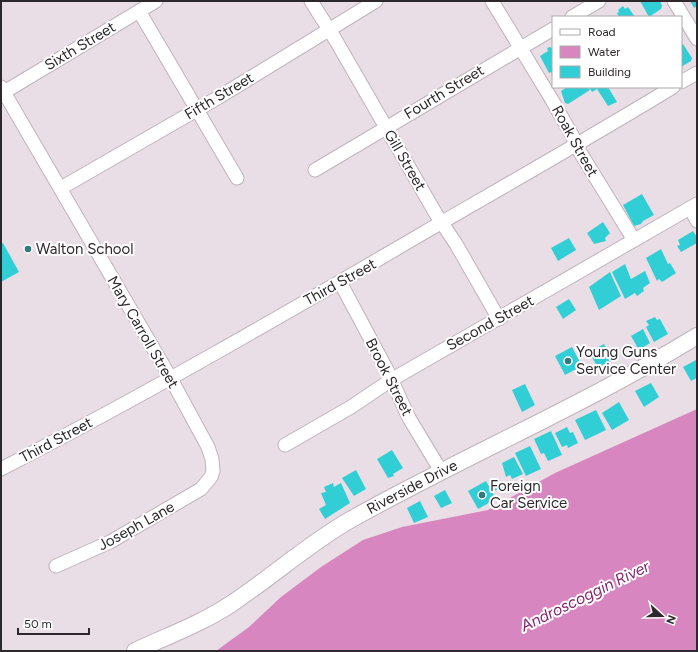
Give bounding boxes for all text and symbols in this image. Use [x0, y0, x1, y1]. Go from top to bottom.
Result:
legend [552, 16, 682, 88]
street label: Sixth Street [41, 18, 119, 74]
text: Road [588, 25, 616, 39]
text: Water [588, 45, 620, 59]
street label: Fourth Street [401, 61, 487, 123]
text: Building [588, 65, 631, 79]
street label: Fifth Street [181, 68, 257, 124]
street label: Roak Street [548, 102, 602, 180]
street label: Gill Street [380, 126, 430, 194]
place label: Walton School [36, 240, 134, 258]
marker: Walton School [23, 244, 33, 254]
street label: Third Street [301, 255, 380, 309]
street label: Mary Carroll Street [104, 273, 183, 392]
street label: Second Street [443, 291, 537, 354]
street label: Brook Street [362, 335, 416, 419]
place label: Young Guns Service Center [576, 343, 676, 378]
marker: Young Guns Service Center [563, 356, 573, 366]
street label: Third Street [17, 413, 96, 467]
street label: Riverside Drive [364, 456, 460, 518]
place label: Foreign Car Service [490, 477, 567, 512]
marker: Foreign Car Service [477, 490, 487, 500]
street label: Joseph Lane [95, 498, 177, 554]
water label: Androscoggin River [517, 556, 653, 636]
north arrow [642, 596, 682, 636]
scale bar [18, 610, 89, 636]
text: N [663, 613, 678, 626]
text: 50 m [24, 617, 52, 631]

